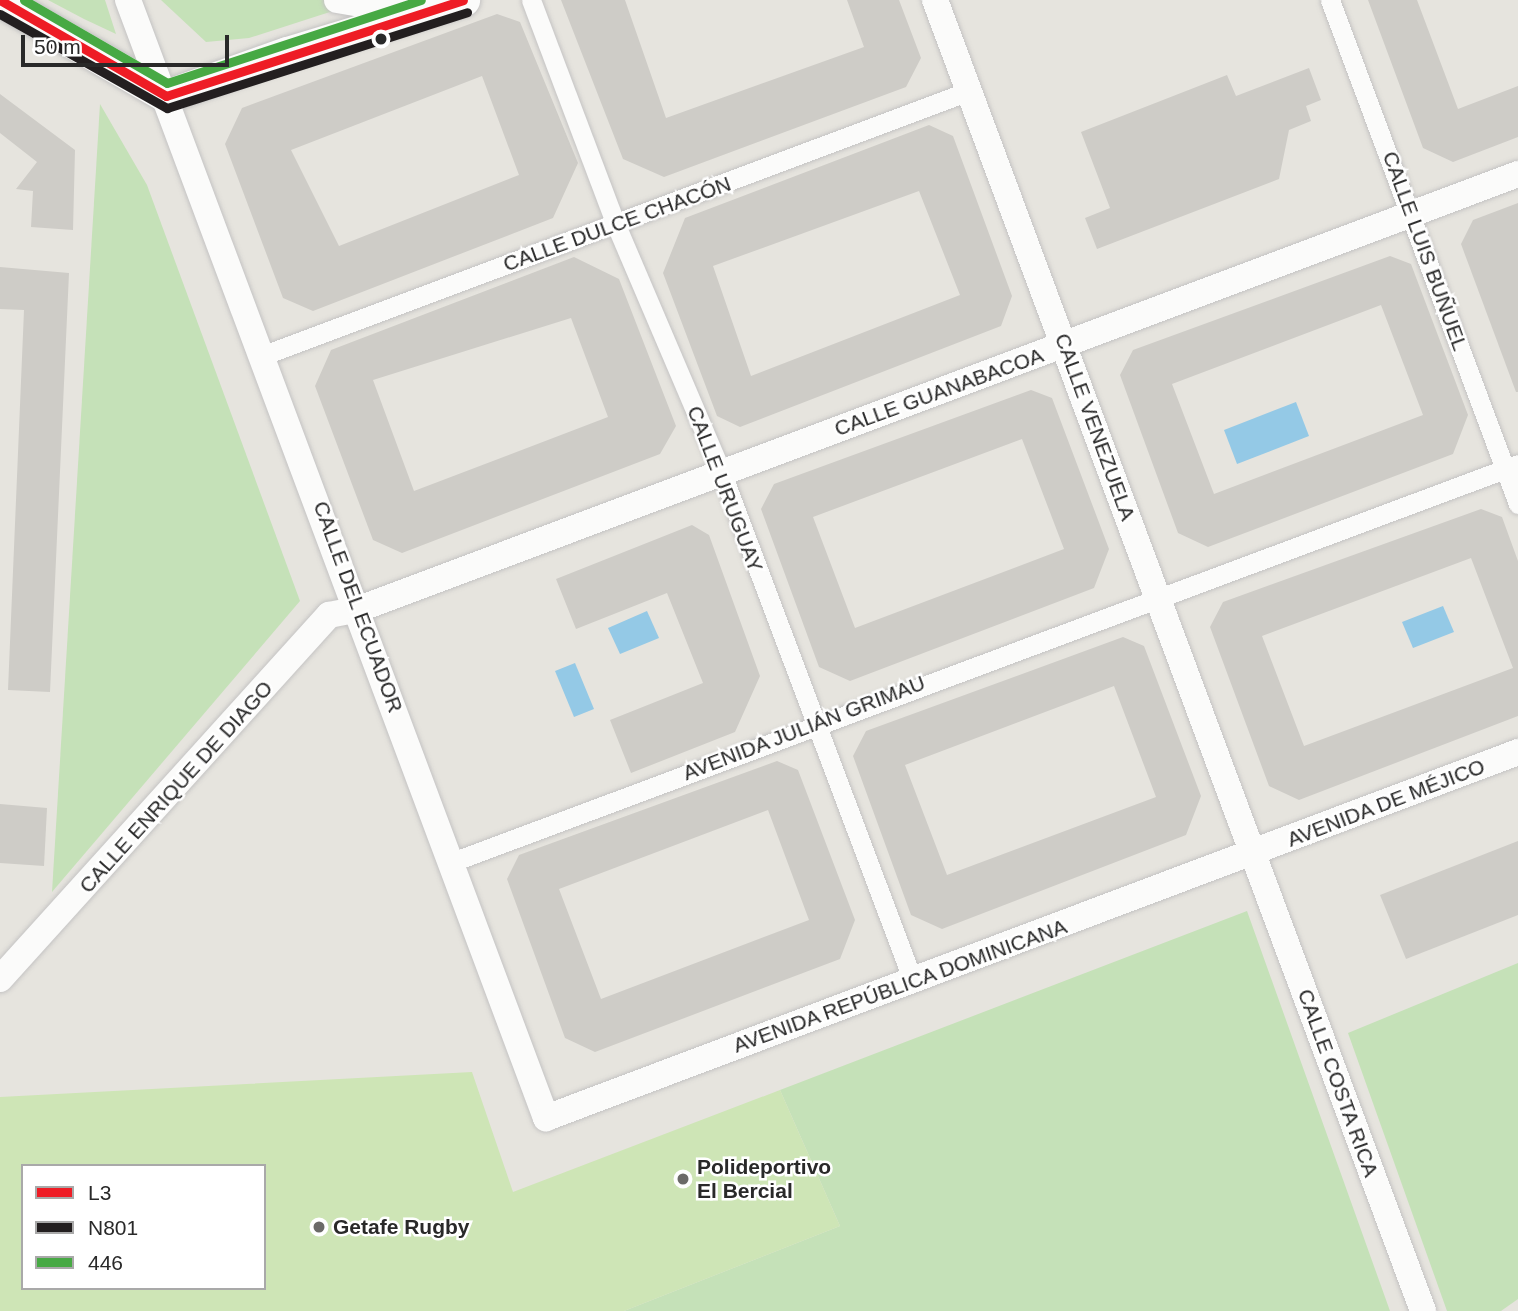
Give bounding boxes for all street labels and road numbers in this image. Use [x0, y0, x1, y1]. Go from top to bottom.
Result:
street label: CALLE LUIS BUÑUEL [1377, 148, 1473, 354]
street label: CALLE DULCE CHACÓN [500, 171, 734, 277]
street label: CALLE VENEZUELA [1049, 330, 1141, 524]
street label: CALLE GUANABACOA [831, 342, 1047, 442]
street label: CALLE URUGUAY [682, 402, 768, 576]
street label: CALLE DEL ECUADOR [308, 497, 408, 717]
street label: AVENIDA JULIÁN GRIMAU [679, 670, 929, 786]
street label: CALLE ENRIQUE DE DIAGO [74, 676, 278, 898]
street label: AVENIDA DE MÉJICO [1283, 753, 1489, 853]
street label: AVENIDA REPÚBLICA DOMINICANA [729, 913, 1071, 1059]
street label: CALLE COSTA RICA [1292, 985, 1384, 1181]

